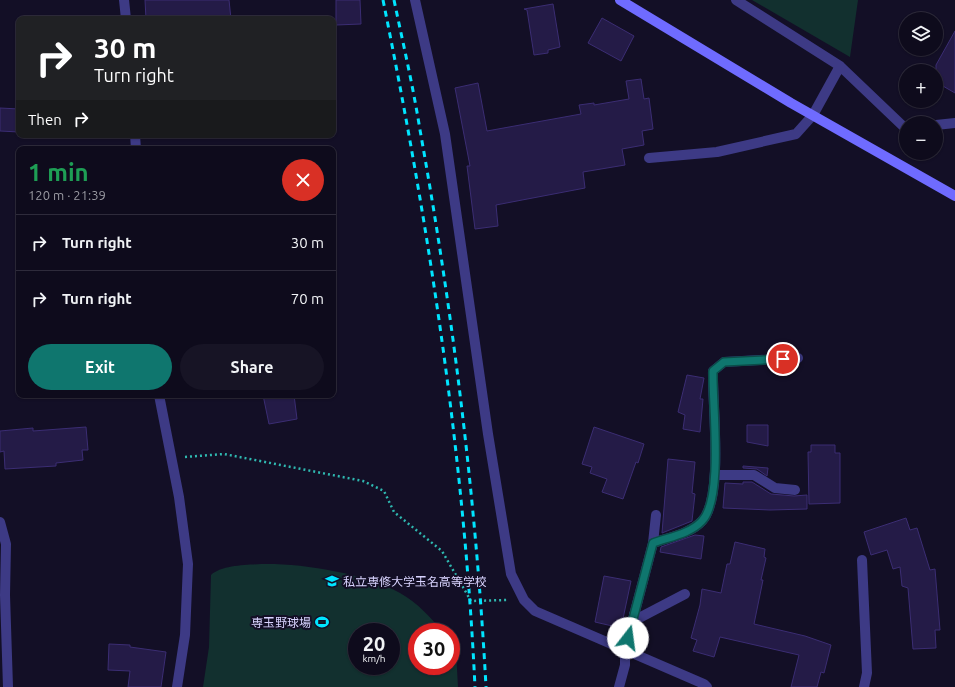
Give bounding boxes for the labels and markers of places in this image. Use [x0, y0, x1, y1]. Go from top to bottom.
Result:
pin [766, 342, 800, 376]
school or university icon: 私立専修大学玉名高等学校 [324, 573, 340, 589]
place label: 私立専修大学玉名高等学校 [343, 575, 487, 588]
sports icon: 専玉野球場 [314, 614, 330, 630]
place label: 専玉野球場 [251, 616, 311, 629]

